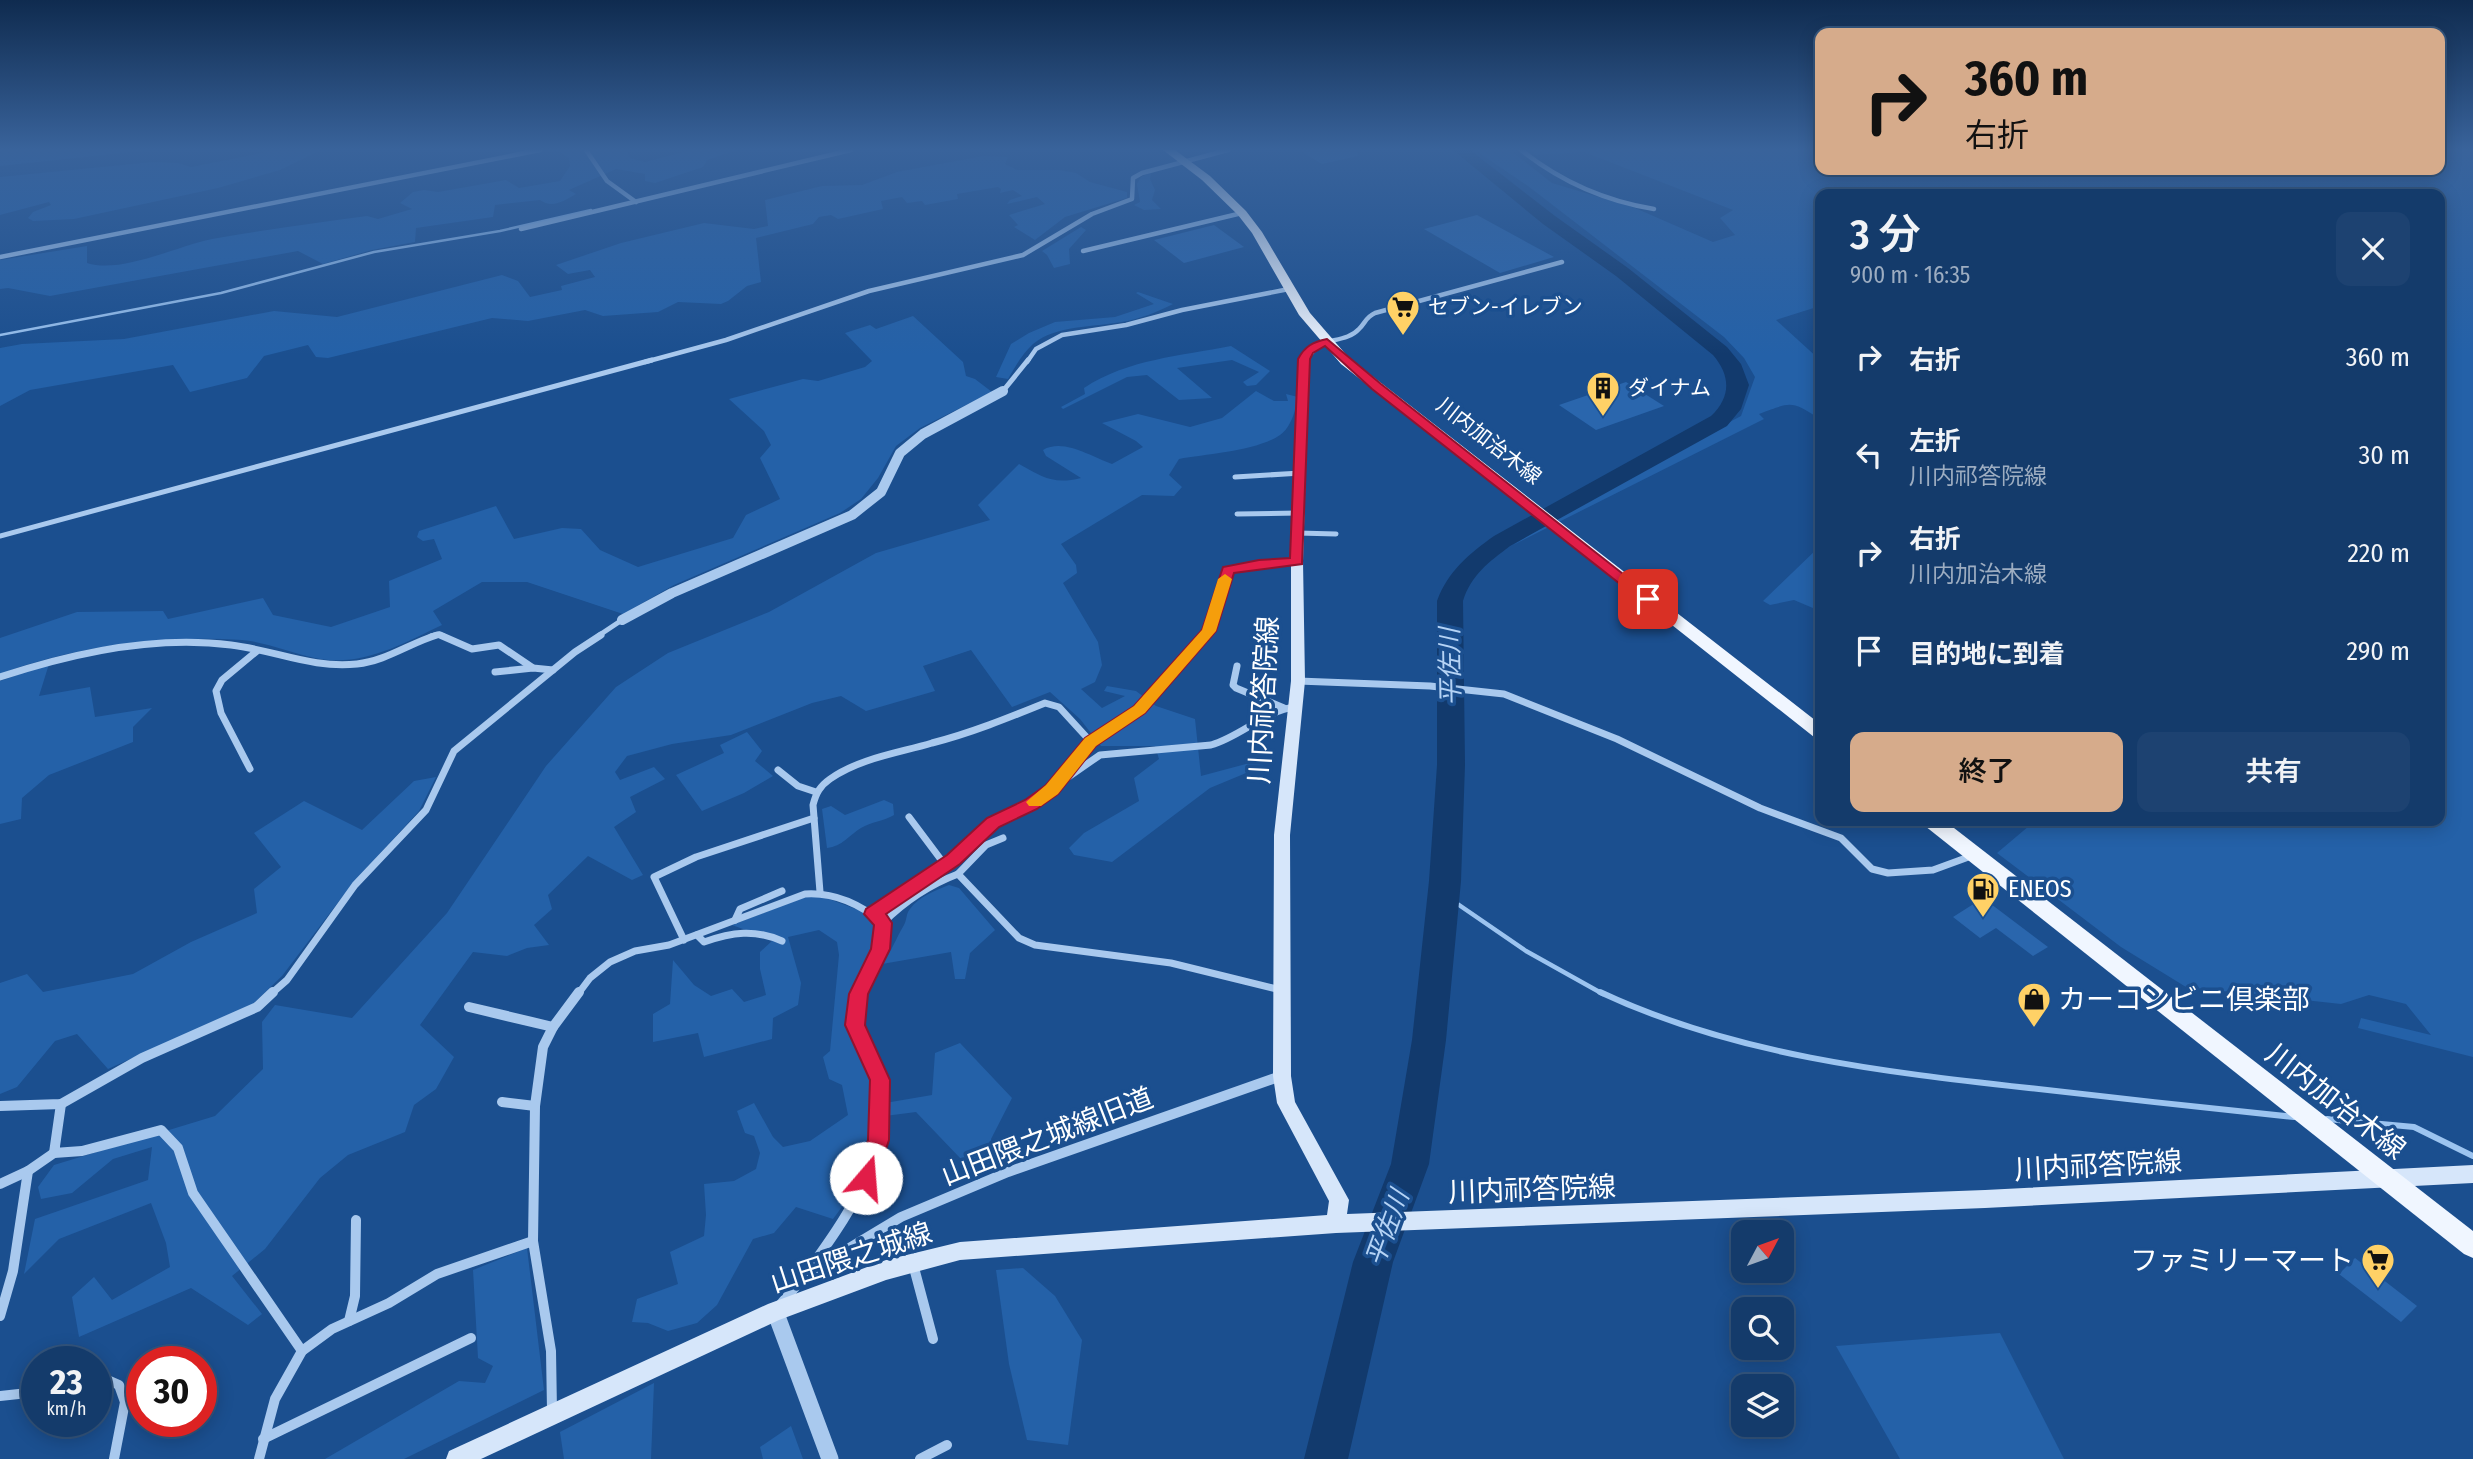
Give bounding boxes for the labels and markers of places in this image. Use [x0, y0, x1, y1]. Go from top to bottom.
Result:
supermarket icon: セブン-イレブン [1384, 288, 1422, 337]
place label: セブン-イレブン [1428, 294, 1583, 320]
building icon: ダイナム [1584, 369, 1622, 418]
place label: ダイナム [1628, 375, 1711, 401]
pin [1618, 569, 1678, 629]
fuel station icon: ENEOS [1964, 870, 2002, 919]
place label: ENEOS [2008, 875, 2072, 903]
shop icon: カーコンビニ倶楽部 [2015, 980, 2053, 1029]
place label: カーコンビニ倶楽部 [2058, 983, 2310, 1016]
supermarket icon: ファミリーマート [2359, 1241, 2397, 1290]
place label: ファミリーマート [2130, 1244, 2354, 1277]

